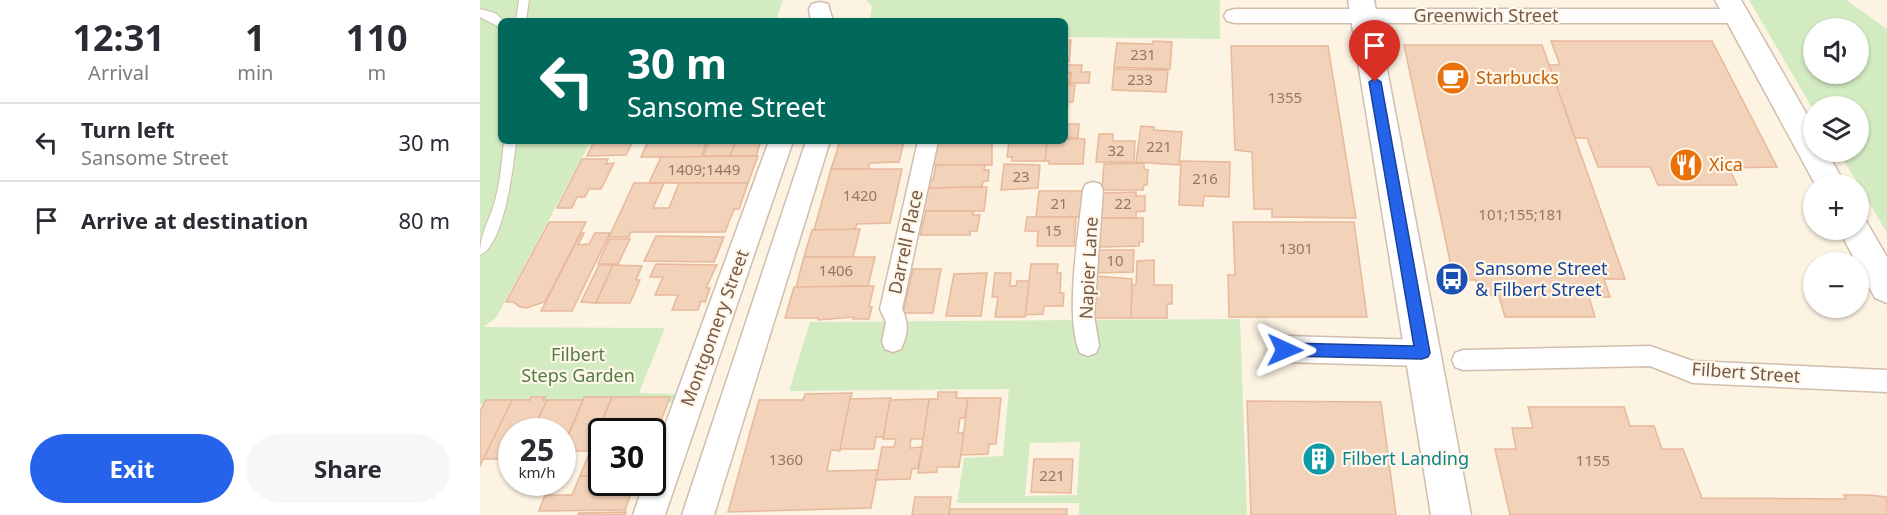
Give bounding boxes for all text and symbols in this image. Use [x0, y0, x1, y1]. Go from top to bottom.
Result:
street label: Greenwich Street [1413, 3, 1559, 27]
text: 12:31 [72, 13, 165, 62]
text: 1 [245, 13, 266, 62]
text: 110 [346, 13, 408, 62]
map controls [1803, 18, 1869, 318]
button: sound [1803, 18, 1869, 84]
pin [1349, 20, 1400, 82]
icon: arrive [1358, 29, 1391, 62]
text: 30 m [627, 34, 727, 91]
icon: left [528, 42, 606, 120]
house number: 231 [1130, 44, 1156, 64]
text: Arrival [88, 59, 149, 86]
text: min [237, 59, 273, 86]
text: m [367, 59, 386, 86]
cafe icon: Starbucks [1435, 60, 1471, 96]
place label: Starbucks [1476, 65, 1559, 89]
house number: 233 [1127, 69, 1153, 89]
house number: 1355 [1268, 87, 1302, 107]
text: Sansome Street [627, 88, 826, 125]
button: layers [1803, 96, 1869, 162]
text: Turn left [81, 114, 175, 144]
icon: left [30, 126, 63, 159]
text: 30 m [399, 127, 450, 157]
house number: 221 [1146, 136, 1172, 156]
house number: 32 [1107, 140, 1125, 160]
text: Sansome Street [81, 144, 228, 171]
restaurant icon: Xica [1668, 147, 1704, 183]
place label: Xica [1709, 152, 1743, 176]
house number: 1409;1449 [668, 159, 740, 179]
house number: 23 [1012, 166, 1030, 186]
house number: 216 [1192, 168, 1218, 188]
button: + [1803, 174, 1869, 240]
house number: 1420 [843, 185, 877, 205]
street label: Darrell Place [882, 187, 928, 296]
house number: 21 [1050, 193, 1068, 213]
house number: 22 [1114, 193, 1132, 213]
icon: arrive [30, 204, 63, 237]
house number: 101;155;181 [1478, 204, 1564, 224]
text: Arrive at destination [81, 205, 308, 235]
text: 80 m [399, 205, 450, 235]
street label: Napier Lane [1073, 216, 1103, 320]
house number: 15 [1044, 220, 1062, 240]
house number: 1301 [1279, 238, 1313, 258]
street label: Montgomery Street [675, 245, 754, 409]
house number: 10 [1106, 250, 1124, 270]
button: − [1803, 252, 1869, 318]
place label: Sansome Street & Filbert Street [1475, 256, 1608, 301]
house number: 1406 [819, 260, 853, 280]
bus stop icon: Sansome Street & Filbert Street [1434, 261, 1470, 297]
position arrow [1253, 318, 1317, 382]
park label: Filbert Steps Garden [521, 342, 635, 387]
street label: Filbert Street [1691, 356, 1802, 388]
speed limit sign: 30 [588, 418, 666, 496]
text: 25 [520, 429, 554, 470]
button: Exit [30, 434, 234, 503]
button: Share [246, 434, 450, 503]
building icon: Filbert Landing [1301, 441, 1337, 477]
place label: Filbert Landing [1342, 446, 1469, 470]
house number: 1360 [769, 449, 803, 469]
house number: 1155 [1576, 450, 1610, 470]
text: km/h [519, 462, 555, 482]
house number: 221 [1039, 465, 1065, 485]

